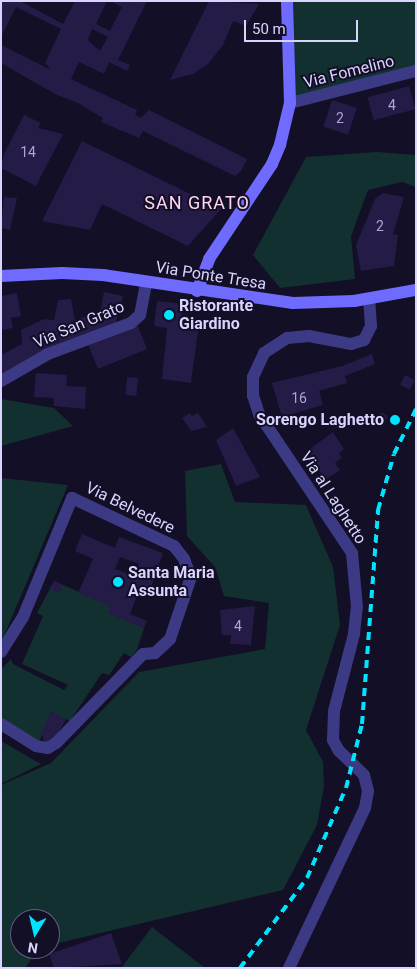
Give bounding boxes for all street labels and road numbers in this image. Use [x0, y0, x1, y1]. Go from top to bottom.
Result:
street label: Via Fomelino [302, 51, 396, 93]
street label: Via Ponte Tresa [154, 258, 268, 294]
street label: Via San Grato [31, 297, 127, 353]
street label: Via al Laghetto [296, 448, 370, 548]
street label: Via Belvedere [82, 478, 178, 538]

